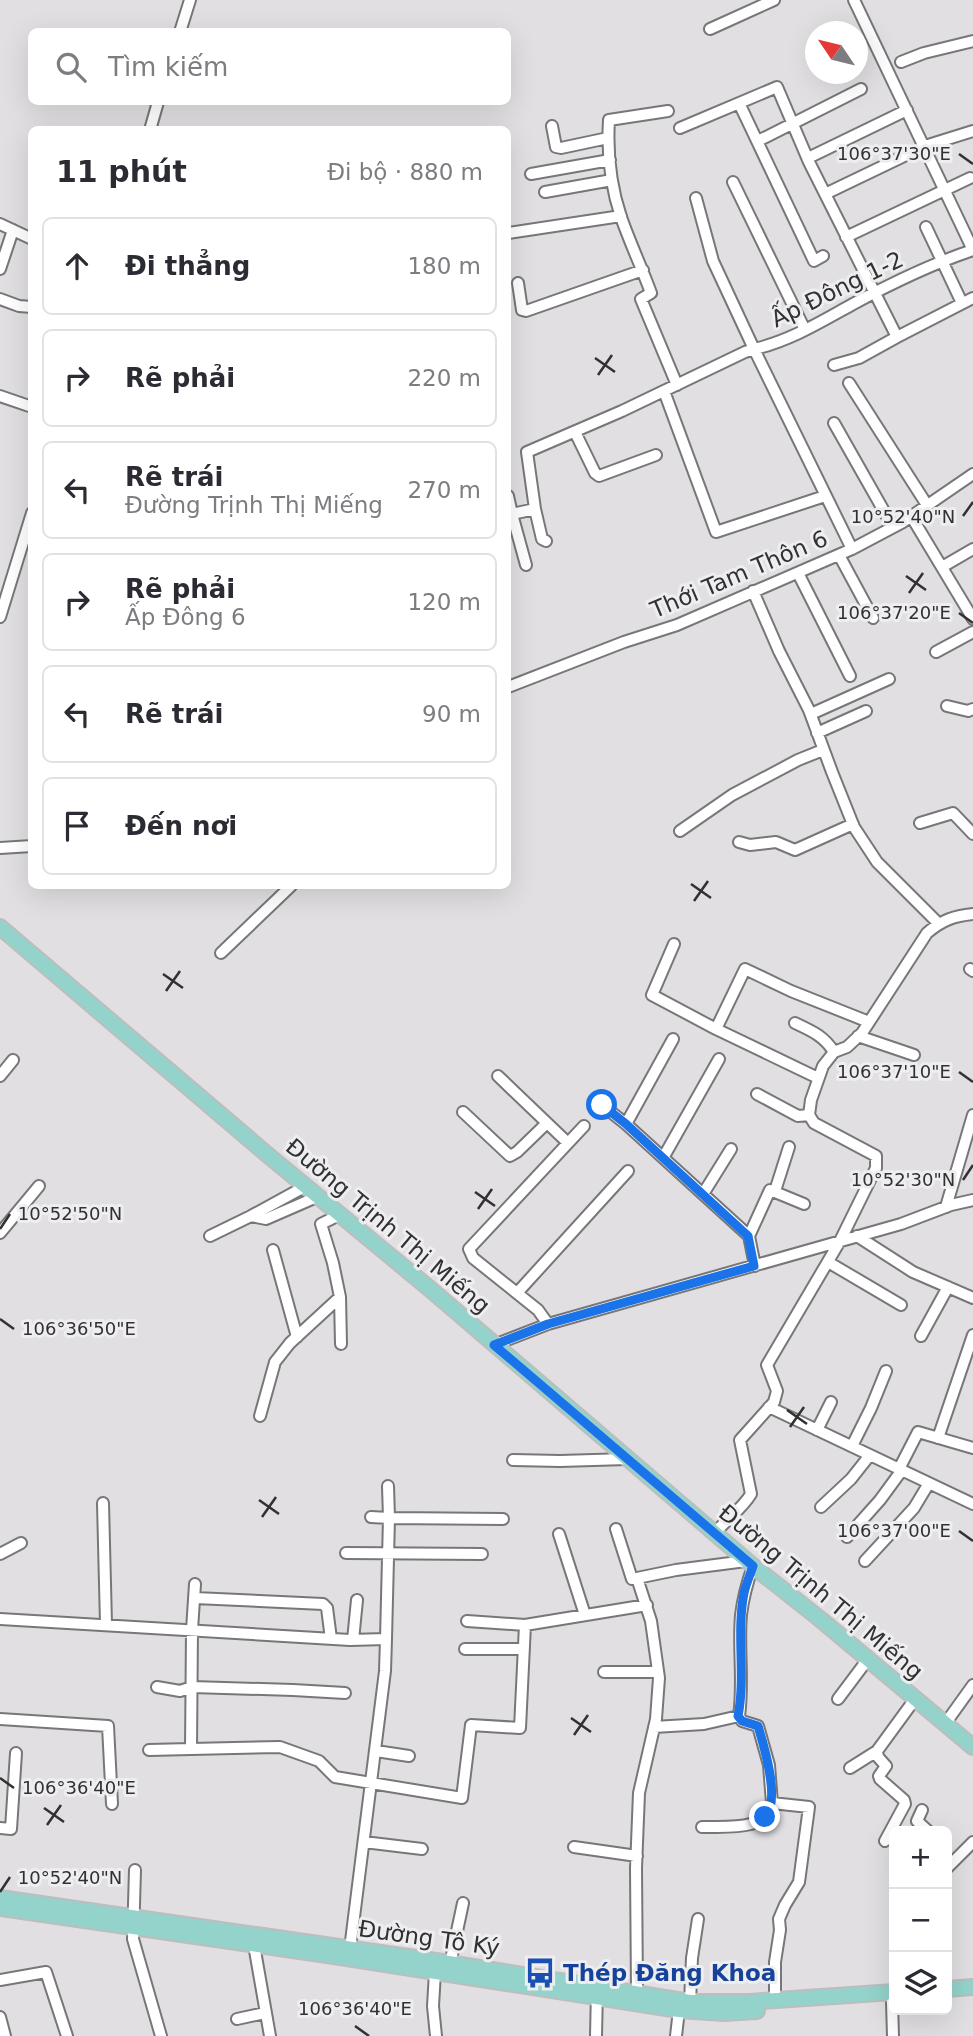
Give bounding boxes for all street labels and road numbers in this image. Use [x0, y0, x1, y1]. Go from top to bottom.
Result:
street label: Ấp Đông 1-2 [765, 243, 907, 332]
street label: Thới Tam Thôn 6 [646, 525, 831, 623]
street label: Đường Trịnh Thị Miếng [281, 1133, 495, 1319]
street label: Đường Trịnh Thị Miếng [714, 1499, 928, 1685]
street label: Đường Tô Ký [357, 1915, 501, 1961]

